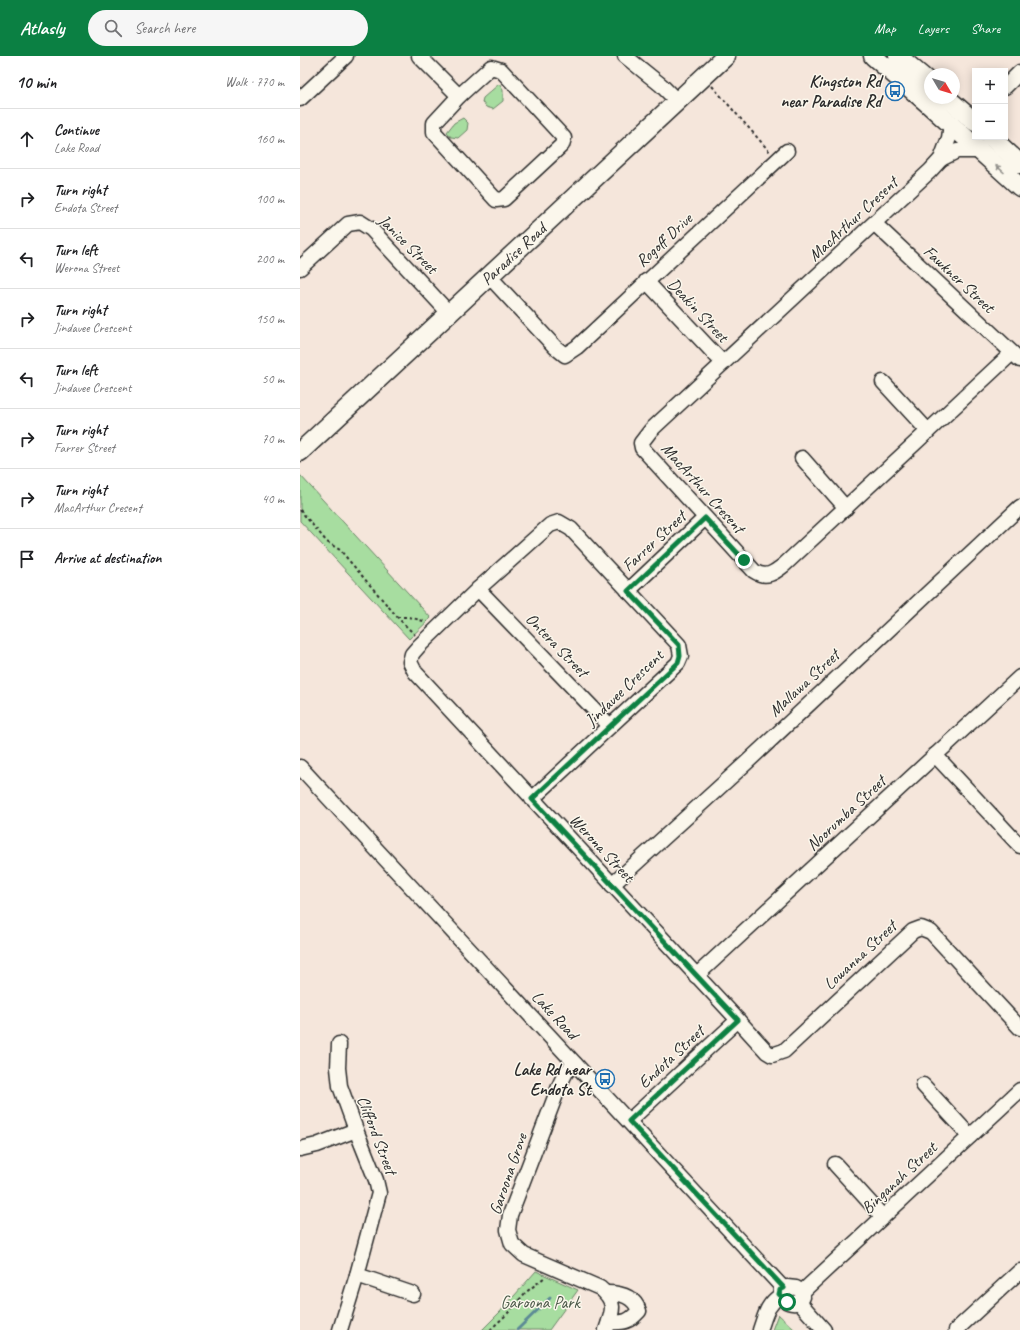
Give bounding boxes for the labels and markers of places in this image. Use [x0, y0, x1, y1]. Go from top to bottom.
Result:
place label: Kingston Rd near Paradise Rd [780, 71, 884, 112]
bus stop icon: Kingston Rd near Paradise Rd [884, 80, 906, 102]
place label: Lake Rd near Endota St [513, 1059, 593, 1100]
bus stop icon: Lake Rd near Endota St [594, 1068, 616, 1090]

